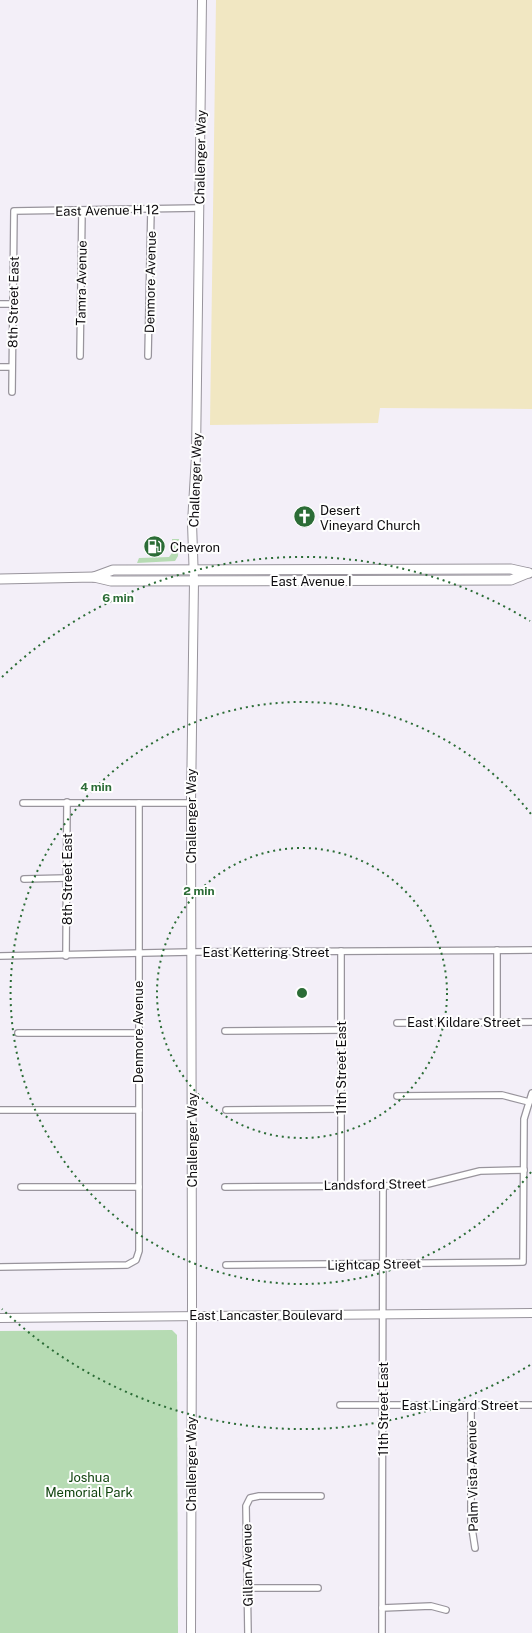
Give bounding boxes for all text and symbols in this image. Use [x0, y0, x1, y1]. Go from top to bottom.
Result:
street label: Challenger Way [192, 109, 209, 205]
street label: East Avenue H 12 [55, 202, 159, 219]
street label: Denmore Avenue [142, 231, 159, 333]
street label: Tamra Avenue [73, 240, 90, 326]
street label: 8th Street East [5, 256, 22, 348]
street label: Challenger Way [186, 432, 205, 528]
place label: Desert Vineyard Church [320, 503, 420, 533]
church icon: Desert Vineyard Church [292, 504, 318, 530]
fuel station icon: Chevron [142, 534, 168, 560]
place label: Chevron [170, 540, 220, 555]
street label: East Avenue I [270, 574, 352, 589]
text: 6 min [102, 591, 134, 605]
street label: Challenger Way [184, 769, 199, 863]
text: 4 min [80, 780, 112, 794]
street label: 8th Street East [60, 833, 75, 925]
text: 2 min [183, 884, 215, 898]
street label: East Kettering Street [202, 945, 330, 960]
street label: Denmore Avenue [131, 981, 146, 1083]
centre of rings [295, 986, 309, 1000]
street label: East Kildare Street [407, 1015, 521, 1030]
street label: 11th Street East [334, 1021, 349, 1115]
street label: Challenger Way [185, 1093, 200, 1187]
street label: Landsford Street [324, 1176, 426, 1193]
street label: Lightcap Street [327, 1256, 421, 1273]
street label: East Lancaster Boulevard [189, 1308, 343, 1323]
street label: 11th Street East [376, 1362, 391, 1456]
street label: East Lingard Street [401, 1398, 519, 1413]
street label: Challenger Way [184, 1417, 199, 1511]
street label: Palm Vista Avenue [464, 1420, 481, 1532]
park label: Joshua Memorial Park [45, 1470, 133, 1500]
street label: Gillan Avenue [239, 1523, 256, 1607]

